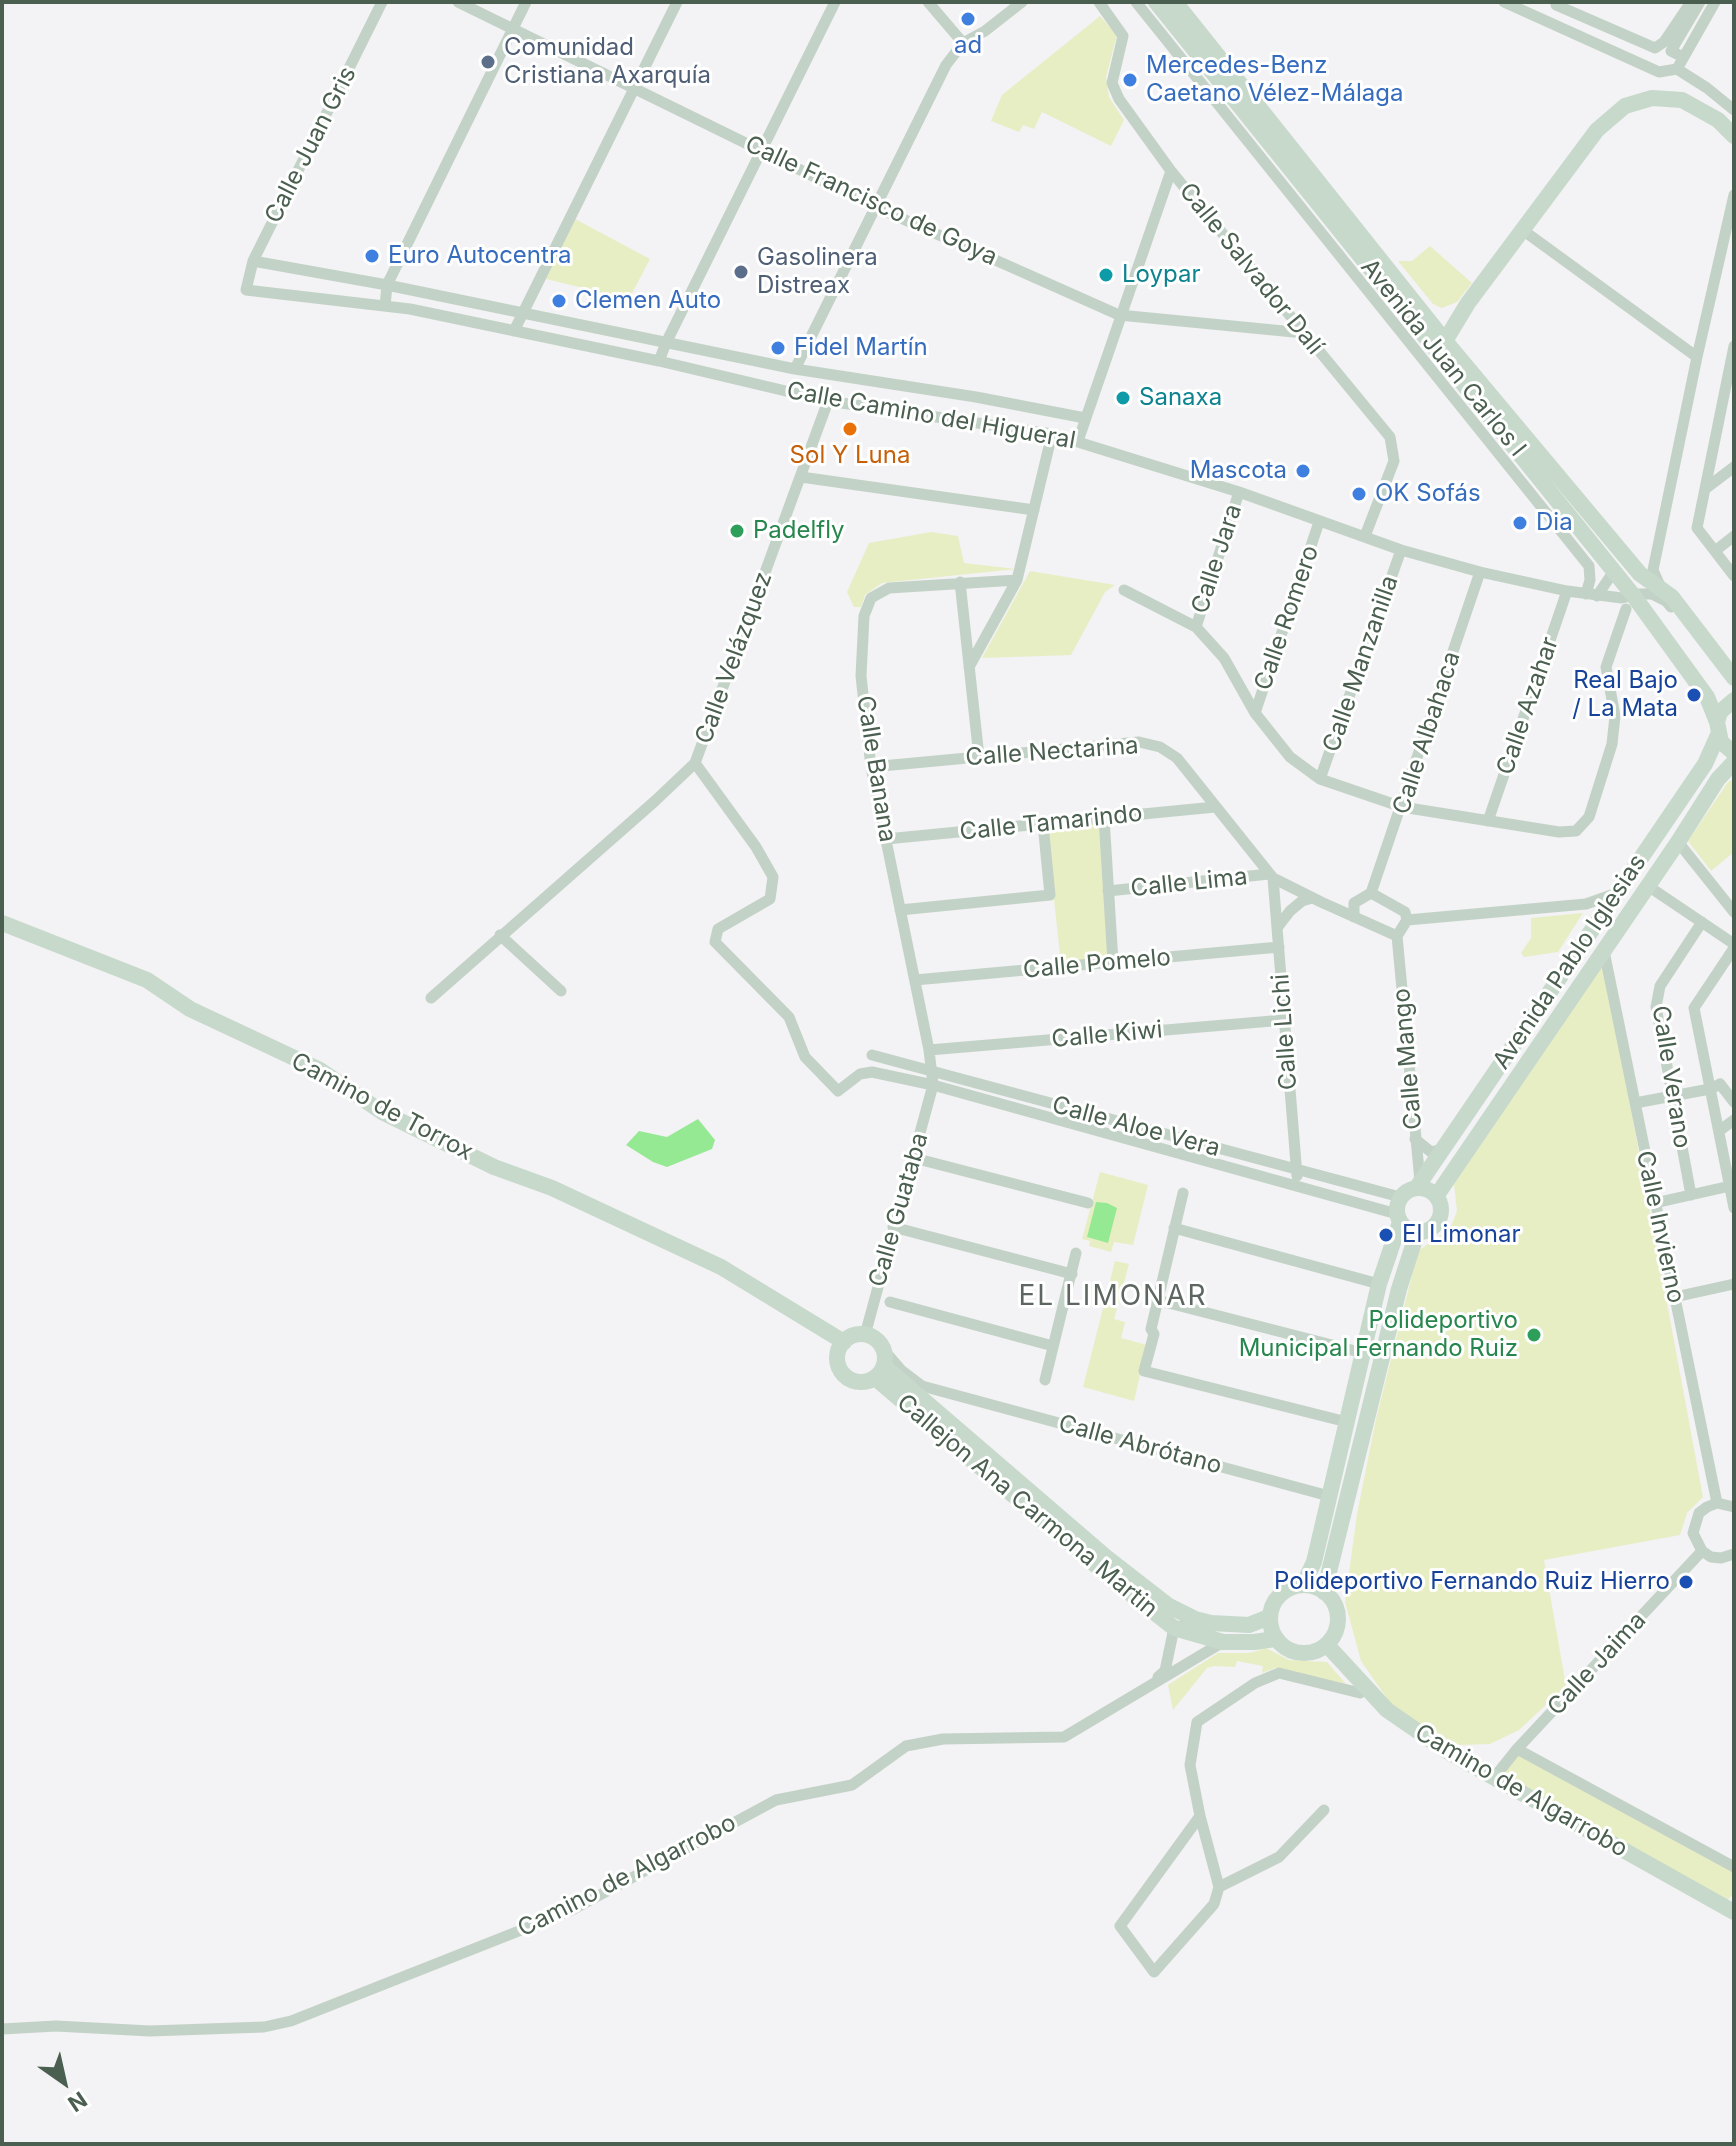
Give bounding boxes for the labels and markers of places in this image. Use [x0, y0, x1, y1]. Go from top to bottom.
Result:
marker: ad [959, 10, 977, 28]
place label: ad [954, 32, 982, 60]
place label: Comunidad Cristiana Axarquía [504, 34, 711, 90]
place label: Mercedes-Benz Caetano Vélez-Málaga [1146, 52, 1403, 108]
marker: Comunidad Cristiana Axarquía [479, 53, 497, 71]
marker: Mercedes-Benz Caetano Vélez-Málaga [1121, 71, 1139, 89]
place label: Euro Autocentra [388, 242, 571, 270]
place label: Gasolinera Distreax [757, 244, 878, 300]
marker: Euro Autocentra [363, 247, 381, 265]
place label: Loypar [1122, 261, 1200, 289]
marker: Gasolinera Distreax [732, 263, 750, 281]
marker: Loypar [1097, 266, 1115, 284]
place label: Clemen Auto [575, 287, 721, 315]
marker: Clemen Auto [550, 292, 568, 310]
place label: Fidel Martín [794, 334, 928, 362]
marker: Fidel Martín [769, 339, 787, 357]
place label: Sanaxa [1139, 384, 1222, 412]
marker: Sanaxa [1114, 389, 1132, 407]
marker: Sol Y Luna [841, 420, 859, 438]
place label: Sol Y Luna [790, 442, 910, 470]
place label: Mascota [1190, 457, 1287, 485]
marker: Mascota [1294, 462, 1312, 480]
place label: OK Sofás [1375, 480, 1481, 508]
marker: OK Sofás [1350, 485, 1368, 503]
place label: Dia [1536, 509, 1573, 537]
marker: Dia [1511, 514, 1529, 532]
place label: Padelfly [753, 517, 845, 545]
marker: Padelfly [728, 522, 746, 540]
place label: Real Bajo / La Mata [1572, 667, 1678, 723]
marker: Real Bajo / La Mata [1685, 686, 1703, 704]
place label: El Limonar [1402, 1221, 1520, 1249]
marker: El Limonar [1377, 1226, 1395, 1244]
place label: Polideportivo Municipal Fernando Ruiz [1239, 1307, 1518, 1363]
marker: Polideportivo Municipal Fernando Ruiz [1525, 1326, 1543, 1344]
place label: Polideportivo Fernando Ruiz Hierro [1274, 1568, 1670, 1596]
marker: Polideportivo Fernando Ruiz Hierro [1677, 1573, 1695, 1591]

